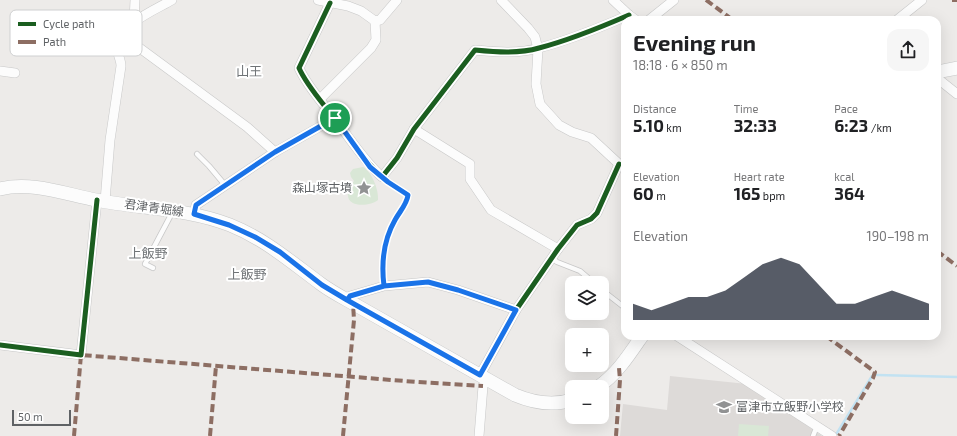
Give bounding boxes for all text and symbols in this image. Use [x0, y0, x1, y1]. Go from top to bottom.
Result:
legend [10, 10, 142, 56]
text: Cycle path [43, 17, 95, 30]
text: Evening run [633, 29, 756, 55]
button: share [887, 29, 929, 71]
text: Path [43, 35, 66, 48]
text: 18:18 · 6 × 850 m [633, 57, 728, 73]
district label: 山王 [236, 63, 262, 79]
pin [318, 101, 352, 135]
text: Distance [633, 102, 676, 115]
text: Time [734, 102, 758, 115]
text: Pace [834, 102, 858, 115]
icon: arrive [324, 107, 346, 129]
text: 5.10 [633, 115, 664, 135]
text: 32:33 [734, 115, 777, 135]
text: 6:23 [834, 115, 868, 135]
text: km [664, 121, 682, 134]
text: /km [868, 121, 892, 134]
text: Elevation [633, 170, 680, 183]
text: Heart rate [734, 170, 785, 183]
text: kcal [834, 170, 854, 183]
place icon: 森山塚古墳 [355, 179, 373, 197]
place label: 森山塚古墳 [292, 180, 352, 194]
text: 60 [633, 183, 654, 203]
text: 165 [734, 183, 760, 203]
text: 364 [834, 183, 865, 203]
text: m [654, 189, 666, 202]
text: bpm [760, 189, 785, 202]
street label: 君津青堀線 [123, 196, 185, 218]
text: Elevation [633, 228, 688, 244]
text: 190–198 m [866, 228, 929, 244]
district label: 上飯野 [128, 245, 168, 261]
district label: 上飯野 [227, 266, 267, 282]
map controls [565, 276, 609, 424]
button: layers [565, 276, 609, 320]
button: + [565, 328, 609, 372]
button: − [565, 380, 609, 424]
school or university icon: 富津市立飯野小学校 [715, 398, 733, 416]
place label: 富津市立飯野小学校 [736, 399, 844, 413]
scale bar [12, 408, 71, 427]
text: 50 m [18, 410, 43, 423]

